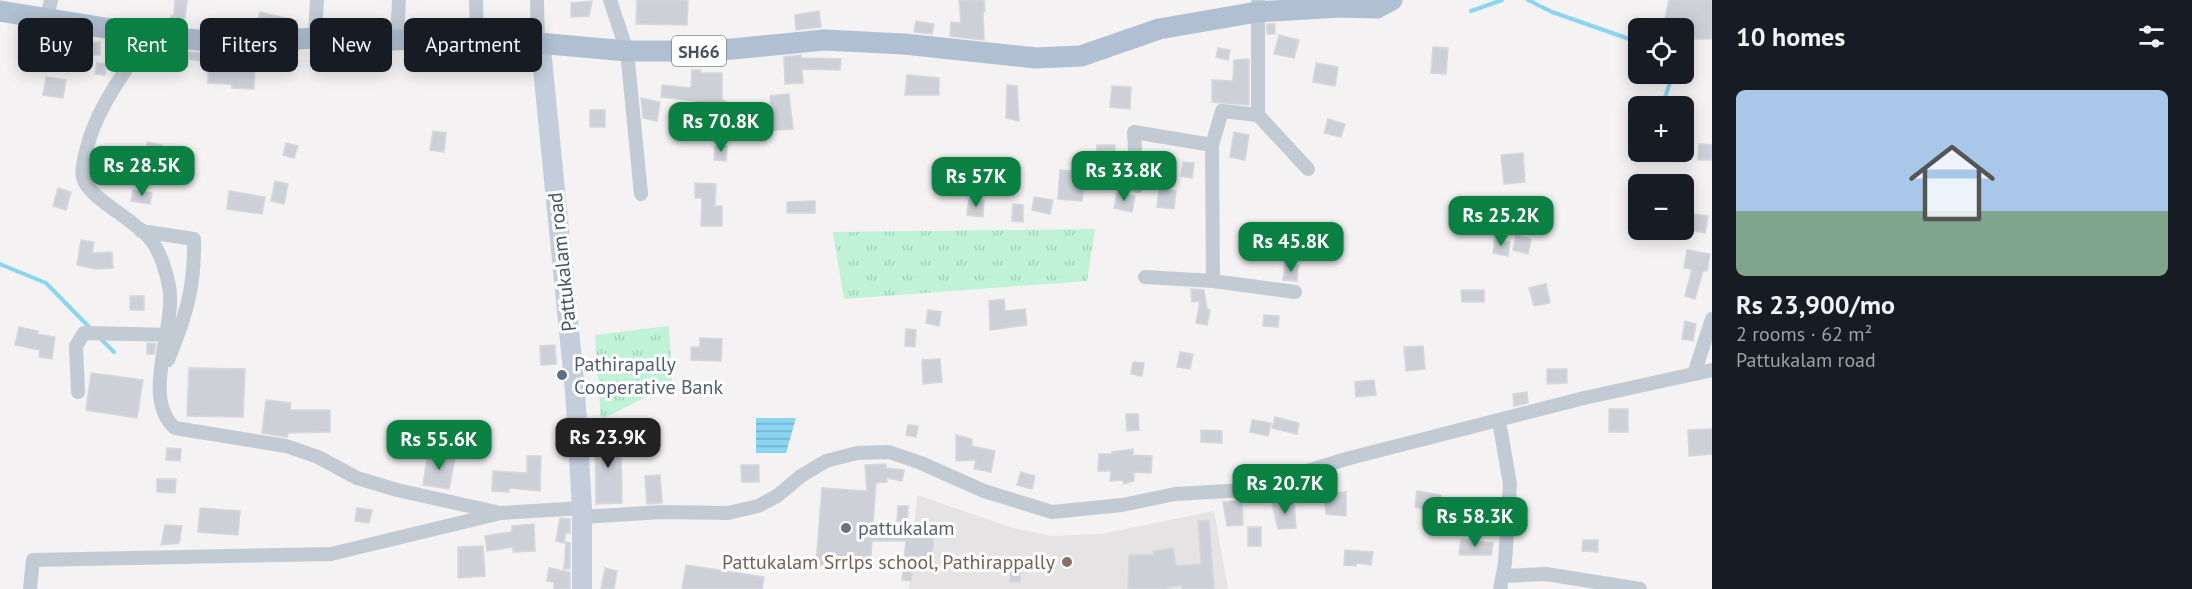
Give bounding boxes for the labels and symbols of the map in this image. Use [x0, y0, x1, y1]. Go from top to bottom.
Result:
road number: SH66 [672, 36, 726, 66]
pin: Rs 70.8K [659, 102, 783, 153]
pin: Rs 28.5K [80, 146, 204, 197]
pin: Rs 33.8K [1062, 151, 1186, 202]
pin: Rs 57K [927, 157, 1025, 208]
street label: Pattukalam road [542, 191, 582, 333]
pin: Rs 25.2K [1439, 196, 1563, 247]
pin: Rs 45.8K [1229, 222, 1353, 273]
place label: Pathirapally Cooperative Bank [574, 351, 723, 400]
marker: Pathirapally Cooperative Bank [555, 368, 569, 382]
pin: Rs 23.9K [546, 418, 670, 469]
pin: Rs 55.6K [377, 420, 501, 471]
pin: Rs 20.7K [1223, 464, 1347, 515]
pin: Rs 58.3K [1413, 497, 1537, 548]
place label: pattukalam [858, 515, 955, 541]
marker: pattukalam [839, 521, 853, 535]
place label: Pattukalam Srrlps school, Pathirappally [722, 549, 1056, 575]
marker: Pattukalam Srrlps school, Pathirappally [1060, 555, 1074, 569]

